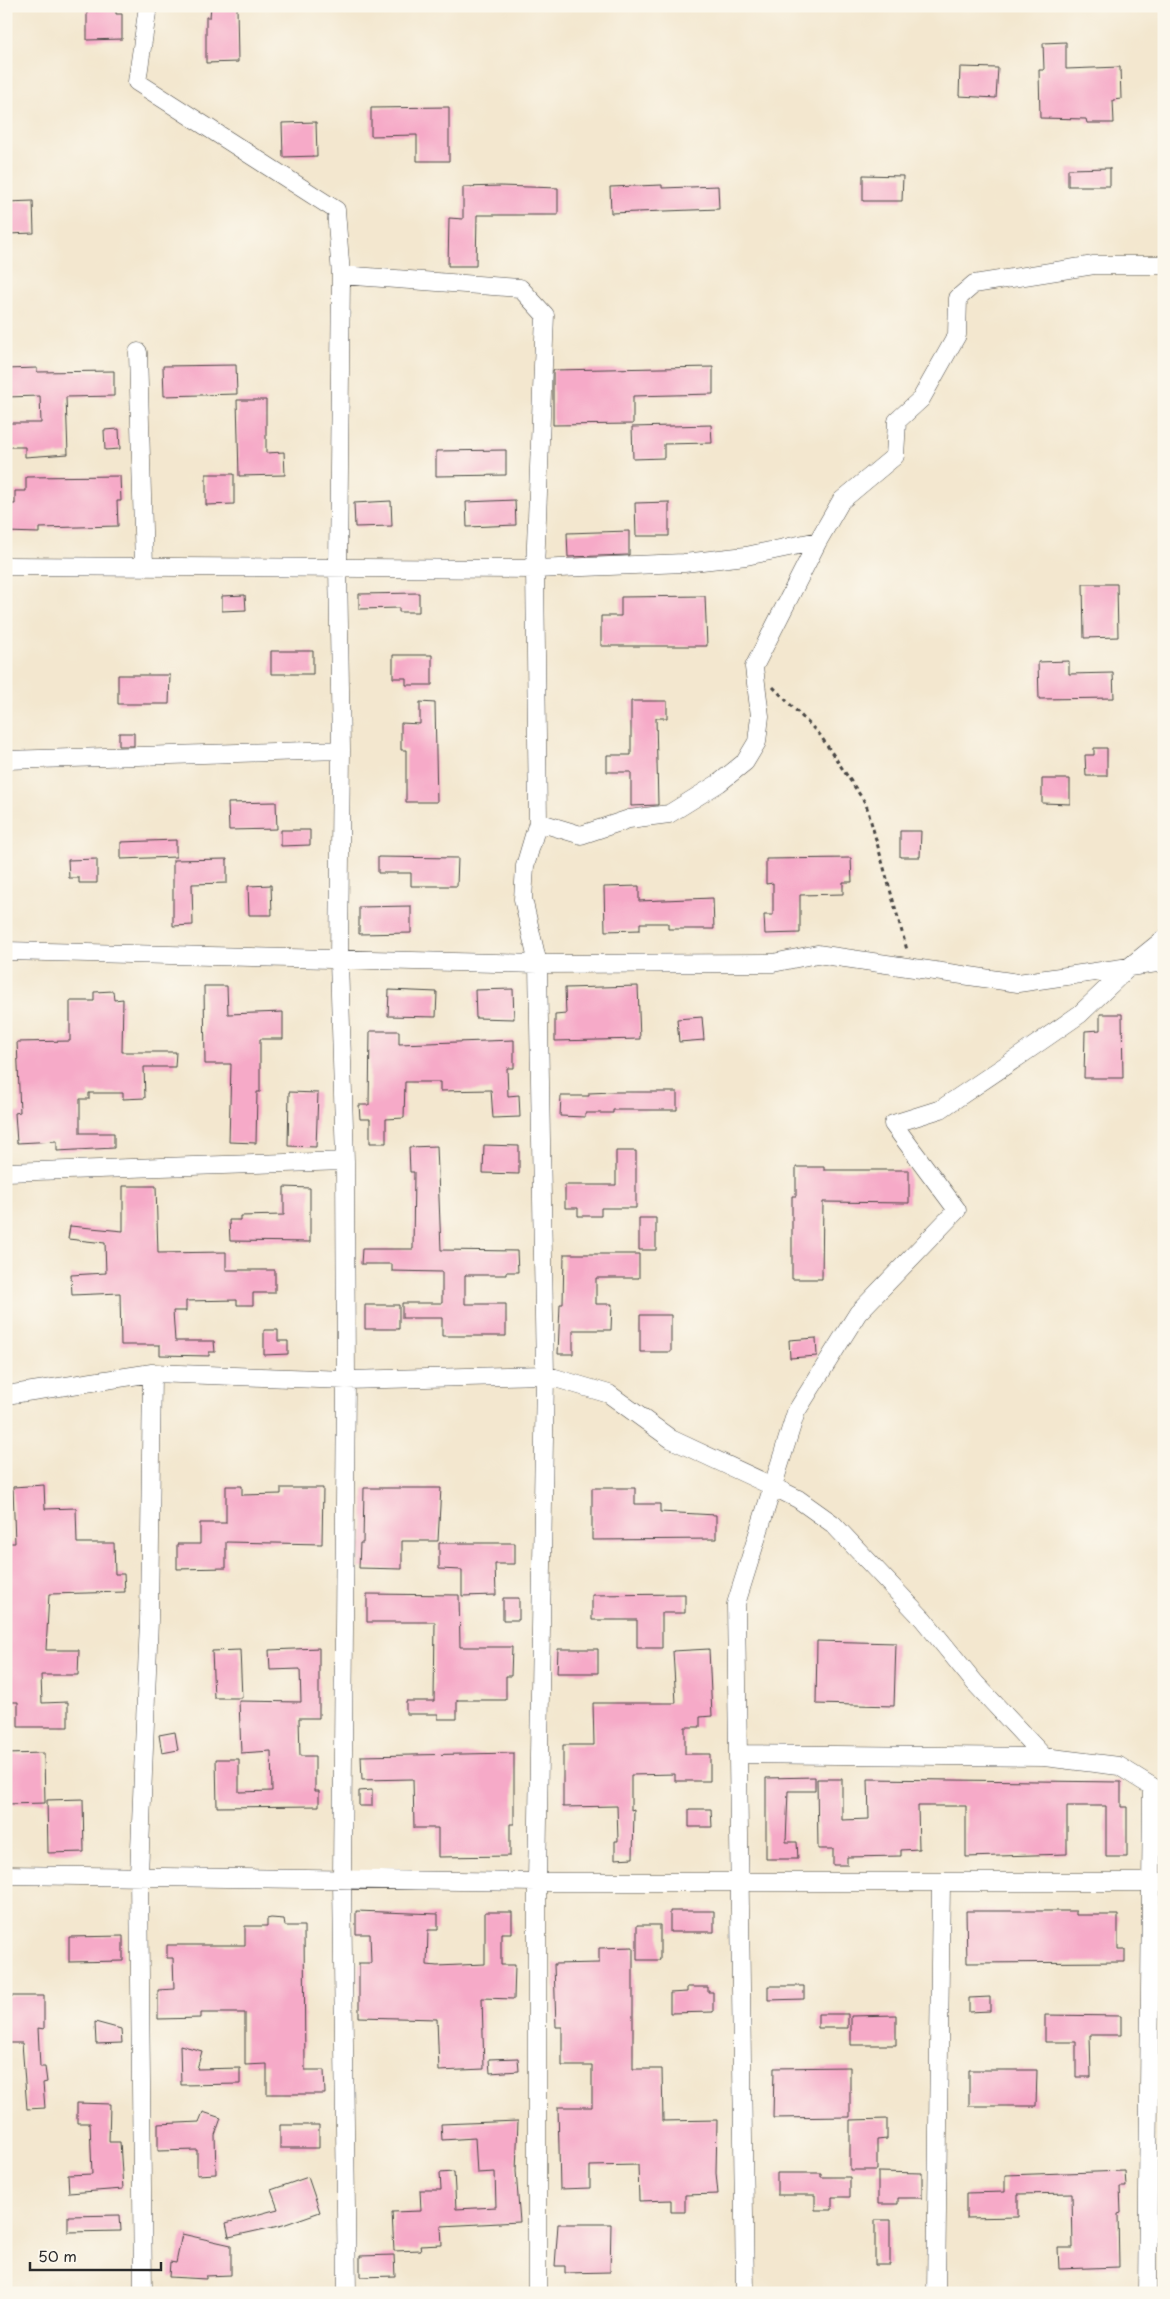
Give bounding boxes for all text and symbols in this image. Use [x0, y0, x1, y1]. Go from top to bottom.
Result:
scale bar [30, 2239, 161, 2271]
text: 50 m [38, 2244, 77, 2267]

